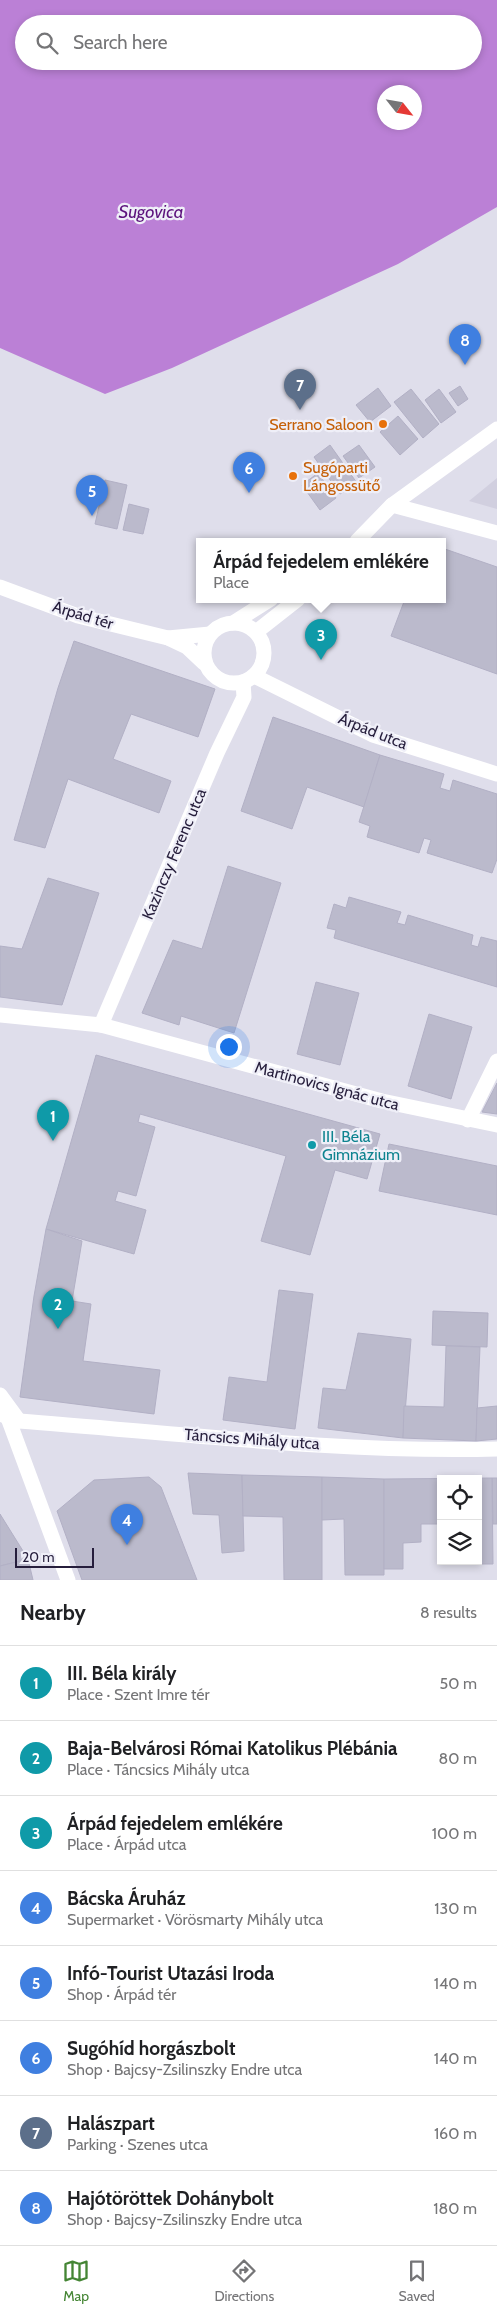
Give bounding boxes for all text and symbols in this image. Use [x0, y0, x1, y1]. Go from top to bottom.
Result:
search box [15, 15, 482, 70]
icon: search [33, 29, 61, 57]
text: Search here [73, 31, 167, 54]
north arrow [377, 85, 422, 130]
water label: Sugovica [119, 201, 183, 223]
pin: 8 [449, 324, 481, 365]
pin: 7 [284, 369, 316, 410]
place label: Serrano Saloon [269, 415, 373, 434]
marker: Serrano Saloon [377, 418, 389, 430]
pin: 6 [233, 452, 265, 493]
place label: Sugóparti Lángossütő [303, 458, 380, 495]
marker: Sugóparti Lángossütő [287, 470, 299, 482]
pin: 5 [76, 475, 108, 516]
popup [196, 538, 446, 603]
text: Árpád fejedelem emlékére [213, 550, 429, 573]
text: Place [213, 573, 249, 592]
street label: Árpád tér [50, 597, 117, 634]
pin: 3 [305, 619, 337, 660]
street label: Árpád utca [336, 709, 411, 754]
street label: Kazinczy Ferenc utca [138, 785, 210, 922]
your location [216, 1034, 242, 1060]
street label: Martinovics Ignác utca [253, 1058, 402, 1115]
pin: 1 [37, 1100, 69, 1141]
place label: III. Béla Gimnázium [322, 1127, 400, 1164]
marker: III. Béla Gimnázium [306, 1139, 318, 1151]
pin: 2 [42, 1288, 74, 1329]
street label: Táncsics Mihály utca [184, 1425, 321, 1453]
map controls [437, 1475, 482, 1565]
button: locate [437, 1475, 482, 1520]
pin: 4 [111, 1504, 143, 1545]
button: layers [437, 1520, 482, 1565]
scale bar [15, 1545, 94, 1568]
text: 20 m [22, 1548, 55, 1566]
text: Nearby [20, 1600, 86, 1625]
text: 8 results [420, 1603, 477, 1622]
text: III. Béla király [67, 1662, 176, 1685]
text: 1 [33, 1674, 39, 1693]
text: 50 m [440, 1674, 477, 1693]
text: Place · Szent Imre tér [67, 1685, 210, 1704]
text: Baja-Belvárosi Római Katolikus Plébánia [67, 1737, 397, 1760]
text: 2 [32, 1749, 40, 1768]
text: 80 m [439, 1749, 477, 1768]
text: Place · Táncsics Mihály utca [67, 1760, 249, 1779]
text: Árpád fejedelem emlékére [67, 1812, 283, 1835]
text: 3 [32, 1824, 40, 1843]
text: 100 m [432, 1824, 477, 1843]
text: Place · Árpád utca [67, 1835, 187, 1854]
text: Bácska Áruház [67, 1887, 185, 1910]
text: 4 [31, 1899, 41, 1918]
text: 130 m [434, 1899, 477, 1918]
text: Supermarket · Vörösmarty Mihály utca [67, 1910, 323, 1929]
text: Infó-Tourist Utazási Iroda [67, 1962, 274, 1985]
text: 5 [32, 1974, 40, 1993]
text: 140 m [434, 1974, 477, 1993]
text: Shop · Árpád tér [67, 1985, 176, 2004]
text: Sugóhíd horgászbolt [67, 2037, 235, 2060]
text: 6 [32, 2049, 41, 2068]
text: 140 m [434, 2049, 477, 2068]
text: Shop · Bajcsy-Zsilinszky Endre utca [67, 2060, 302, 2079]
text: Halászpart [67, 2112, 155, 2135]
text: 7 [32, 2124, 40, 2143]
text: 160 m [434, 2124, 477, 2143]
text: Parking · Szenes utca [67, 2135, 208, 2154]
text: Hajótöröttek Dohánybolt [67, 2187, 274, 2210]
text: 8 [31, 2199, 41, 2218]
text: 180 m [433, 2199, 477, 2218]
text: Shop · Bajcsy-Zsilinszky Endre utca [67, 2210, 302, 2229]
tab: Map [62, 2257, 90, 2305]
tab: Directions [214, 2257, 274, 2305]
tab: Saved [398, 2257, 435, 2305]

